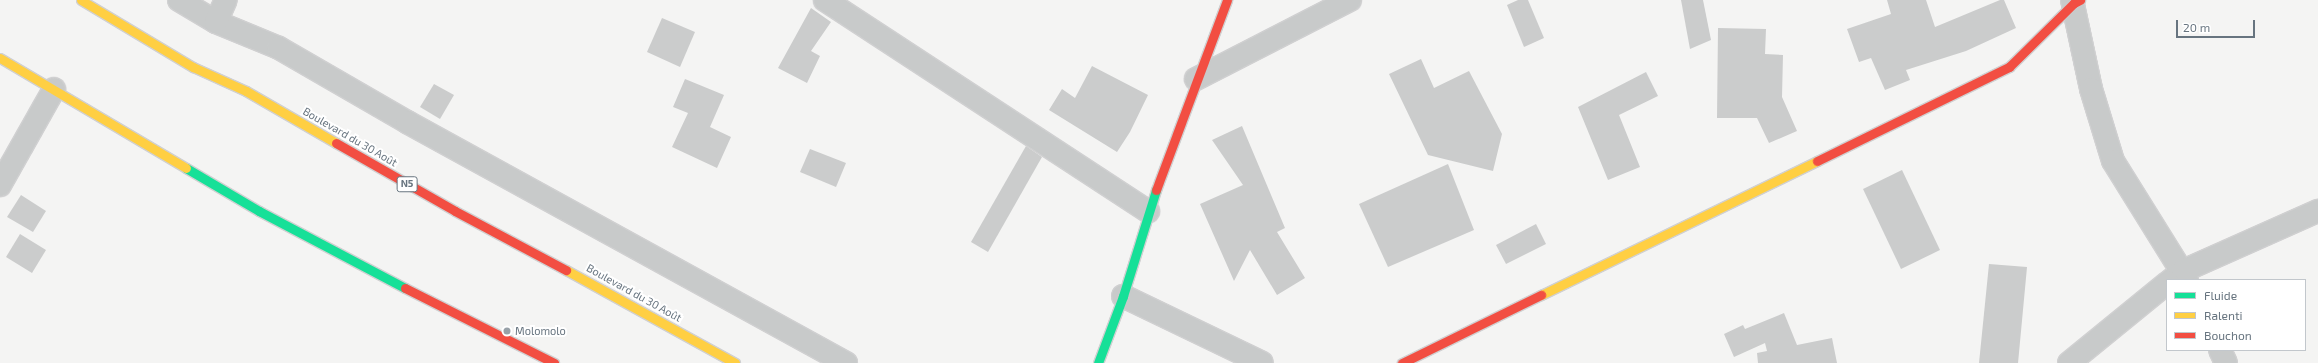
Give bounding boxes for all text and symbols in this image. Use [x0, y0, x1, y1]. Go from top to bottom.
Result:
scale bar [2178, 12, 2257, 38]
text: 20 m [2183, 20, 2210, 34]
street label: Boulevard du 30 Août [300, 105, 400, 169]
road number: N5 [396, 176, 418, 192]
street label: Boulevard du 30 Août [584, 261, 684, 325]
legend [2166, 279, 2306, 351]
text: Fluide [2204, 288, 2237, 302]
text: Ralenti [2204, 308, 2243, 322]
place label: Molomolo [515, 324, 566, 338]
marker: Molomolo [502, 326, 512, 336]
text: Bouchon [2204, 328, 2252, 342]

